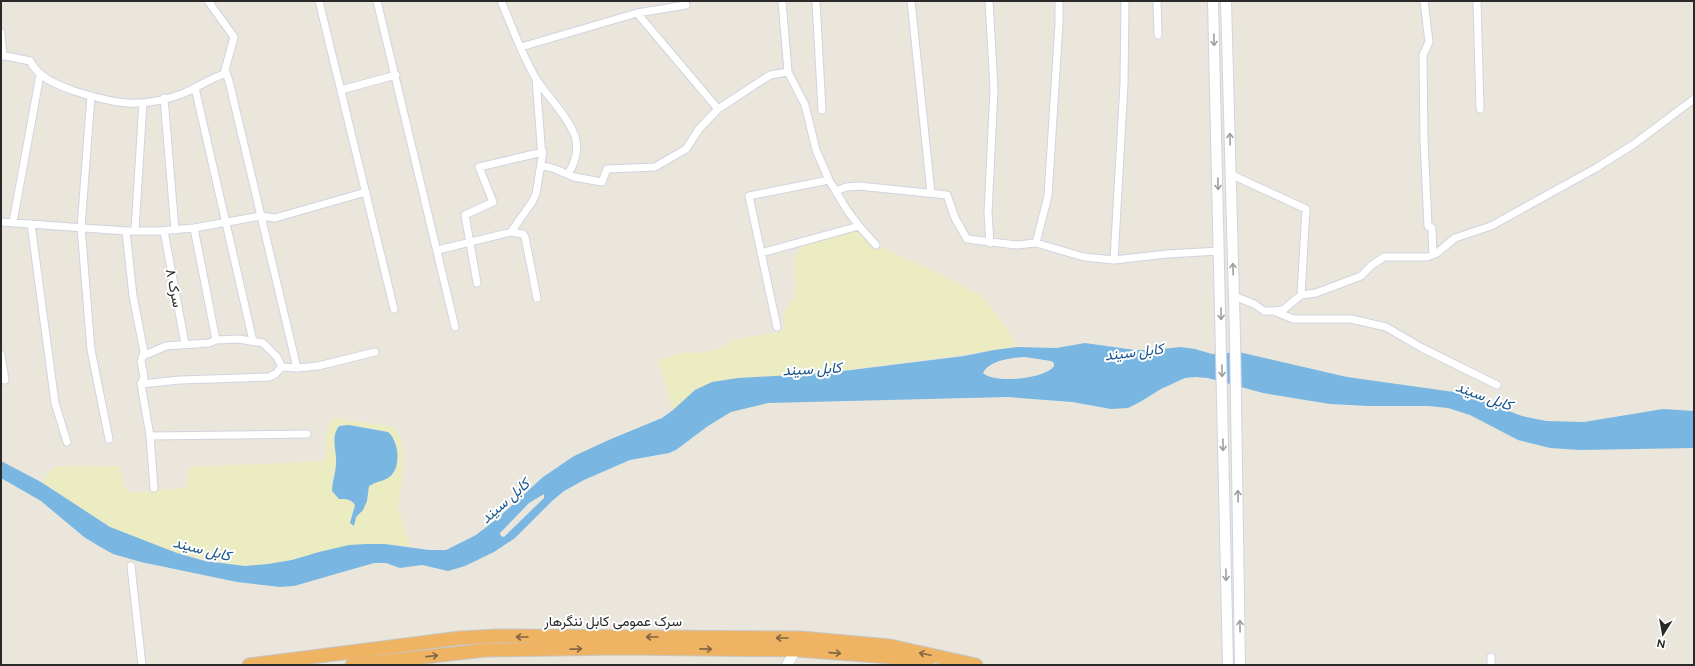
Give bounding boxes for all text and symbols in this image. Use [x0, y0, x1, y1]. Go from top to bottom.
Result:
one-way arrow [1210, 33, 1218, 46]
one-way arrow [1226, 133, 1233, 146]
one-way arrow [1214, 177, 1221, 190]
one-way arrow [1229, 263, 1237, 276]
street label: سرک ۸ [162, 267, 186, 309]
one-way arrow [1217, 307, 1224, 320]
water label: کابل سيند [1104, 339, 1167, 365]
water label: کابل سيند [782, 358, 844, 380]
one-way arrow [1218, 364, 1226, 377]
water label: کابل سيند [1453, 377, 1517, 415]
one-way arrow [1220, 438, 1227, 451]
water label: کابل سيند [477, 473, 535, 527]
one-way arrow [1234, 490, 1242, 503]
water label: کابل سيند [171, 533, 235, 565]
one-way arrow [1222, 568, 1230, 581]
street label: سرک عمومی کابل ننگرهار [543, 613, 682, 630]
north arrow [1643, 614, 1683, 654]
one-way arrow [1236, 620, 1243, 633]
one-way arrow [516, 633, 529, 641]
one-way arrow [646, 633, 659, 641]
one-way arrow [776, 634, 789, 642]
text: N [1656, 636, 1667, 651]
one-way arrow [569, 645, 582, 653]
one-way arrow [699, 645, 712, 653]
one-way arrow [828, 649, 841, 656]
one-way arrow [918, 649, 931, 657]
one-way arrow [425, 652, 438, 660]

